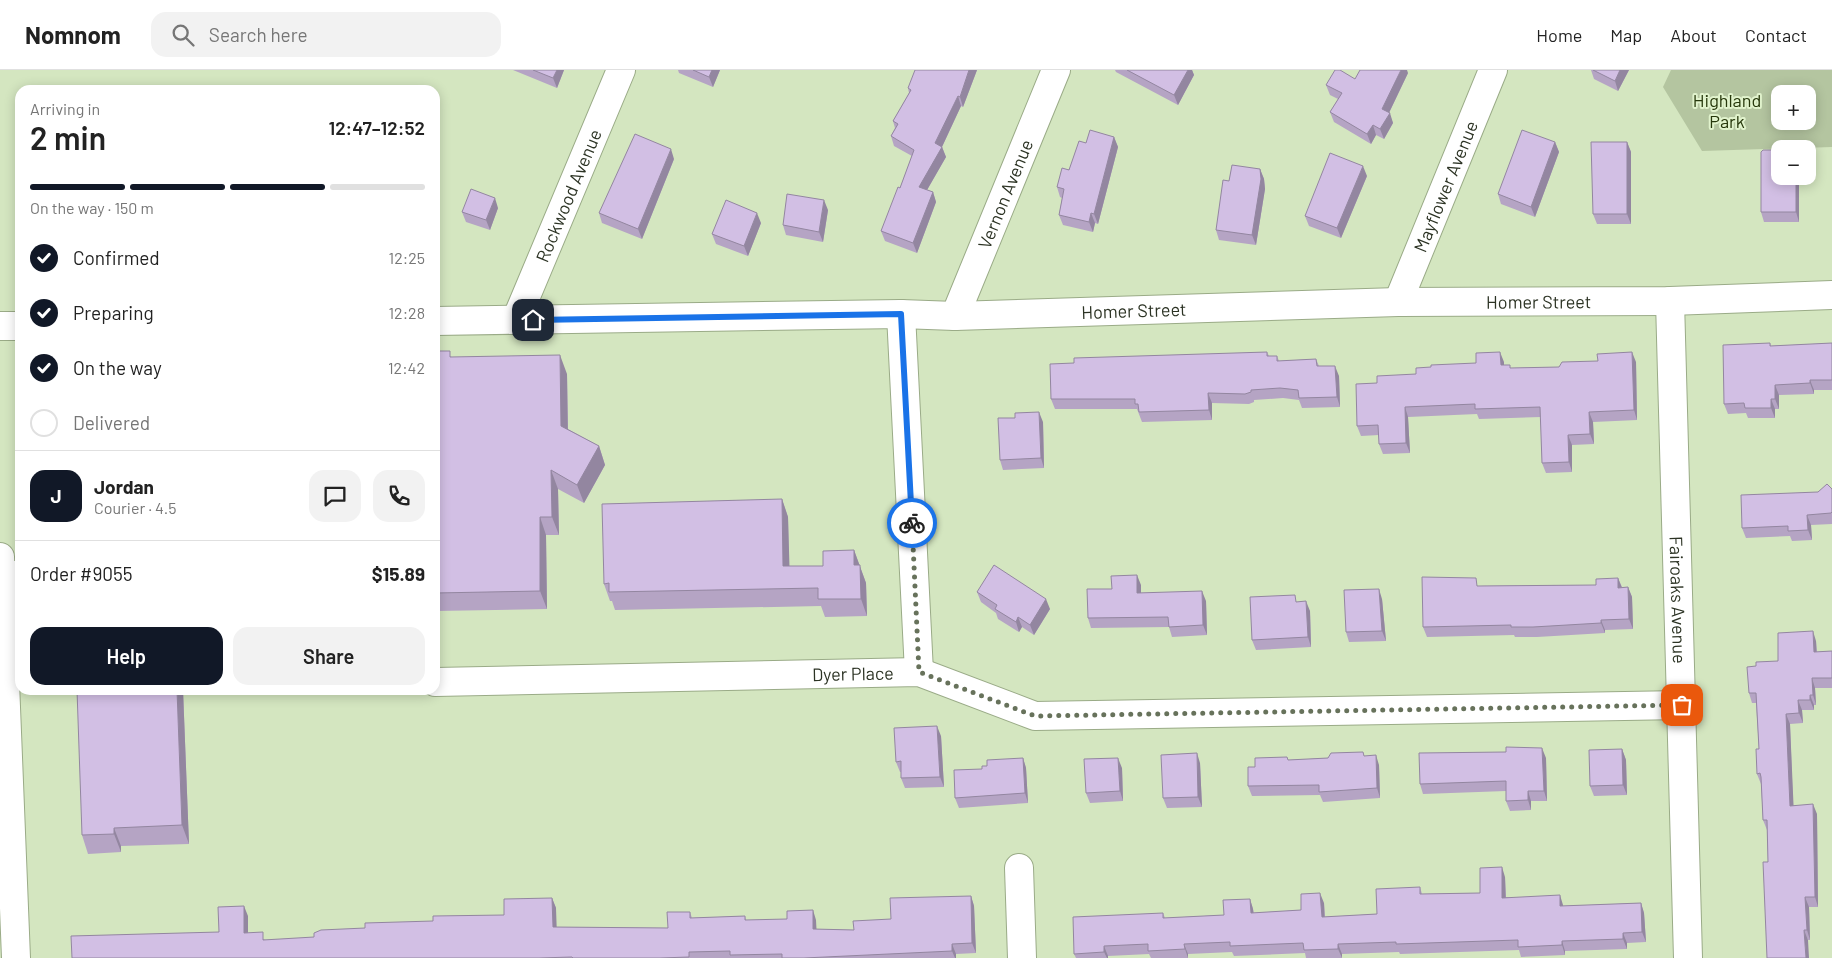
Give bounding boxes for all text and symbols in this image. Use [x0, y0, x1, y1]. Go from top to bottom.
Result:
search box [151, 12, 501, 57]
text: Nomnom [25, 20, 121, 49]
icon: search [169, 21, 197, 49]
text: Search here [209, 23, 308, 46]
text: Home [1536, 24, 1582, 46]
text: Map [1610, 24, 1642, 46]
text: About [1670, 24, 1717, 46]
text: Contact [1745, 24, 1807, 46]
map controls [1771, 85, 1816, 185]
button: + [1771, 85, 1816, 130]
park label: Highland Park [1693, 89, 1761, 132]
text: Arriving in [30, 99, 100, 118]
text: 12:47–12:52 [328, 116, 425, 139]
street label: Mayflower Avenue [1409, 117, 1482, 255]
text: 2 min [30, 118, 106, 156]
street label: Rockwood Avenue [531, 126, 606, 265]
street label: Vernon Avenue [973, 136, 1037, 252]
button: − [1771, 140, 1816, 185]
text: On the way · 150 m [30, 198, 154, 217]
icon: check [30, 244, 58, 272]
text: Confirmed [73, 246, 160, 269]
text: 12:25 [389, 248, 425, 267]
street label: Homer Street [1486, 290, 1591, 313]
street label: Homer Street [1081, 298, 1187, 323]
icon: check [30, 299, 58, 327]
pin [512, 299, 554, 341]
text: Preparing [73, 301, 154, 324]
text: 12:28 [388, 303, 425, 322]
icon: home [519, 306, 547, 334]
icon: check [30, 354, 58, 382]
text: On the way [73, 356, 162, 379]
text: 12:42 [388, 358, 425, 377]
text: Delivered [73, 411, 150, 434]
button: chat [309, 470, 361, 522]
button: phone [373, 470, 425, 522]
text: Jordan [94, 475, 154, 498]
text: J [50, 484, 62, 507]
text: Courier · 4.5 [94, 498, 177, 517]
courier [887, 498, 937, 548]
icon: bike [898, 509, 926, 537]
street label: Fairoaks Avenue [1665, 536, 1691, 664]
text: Order #9055 [30, 562, 133, 585]
text: $15.89 [372, 562, 425, 585]
button: Help [30, 627, 223, 685]
button: Share [233, 627, 425, 685]
street label: Dyer Place [812, 662, 894, 685]
pin [1661, 684, 1703, 726]
icon: bag [1668, 691, 1696, 719]

